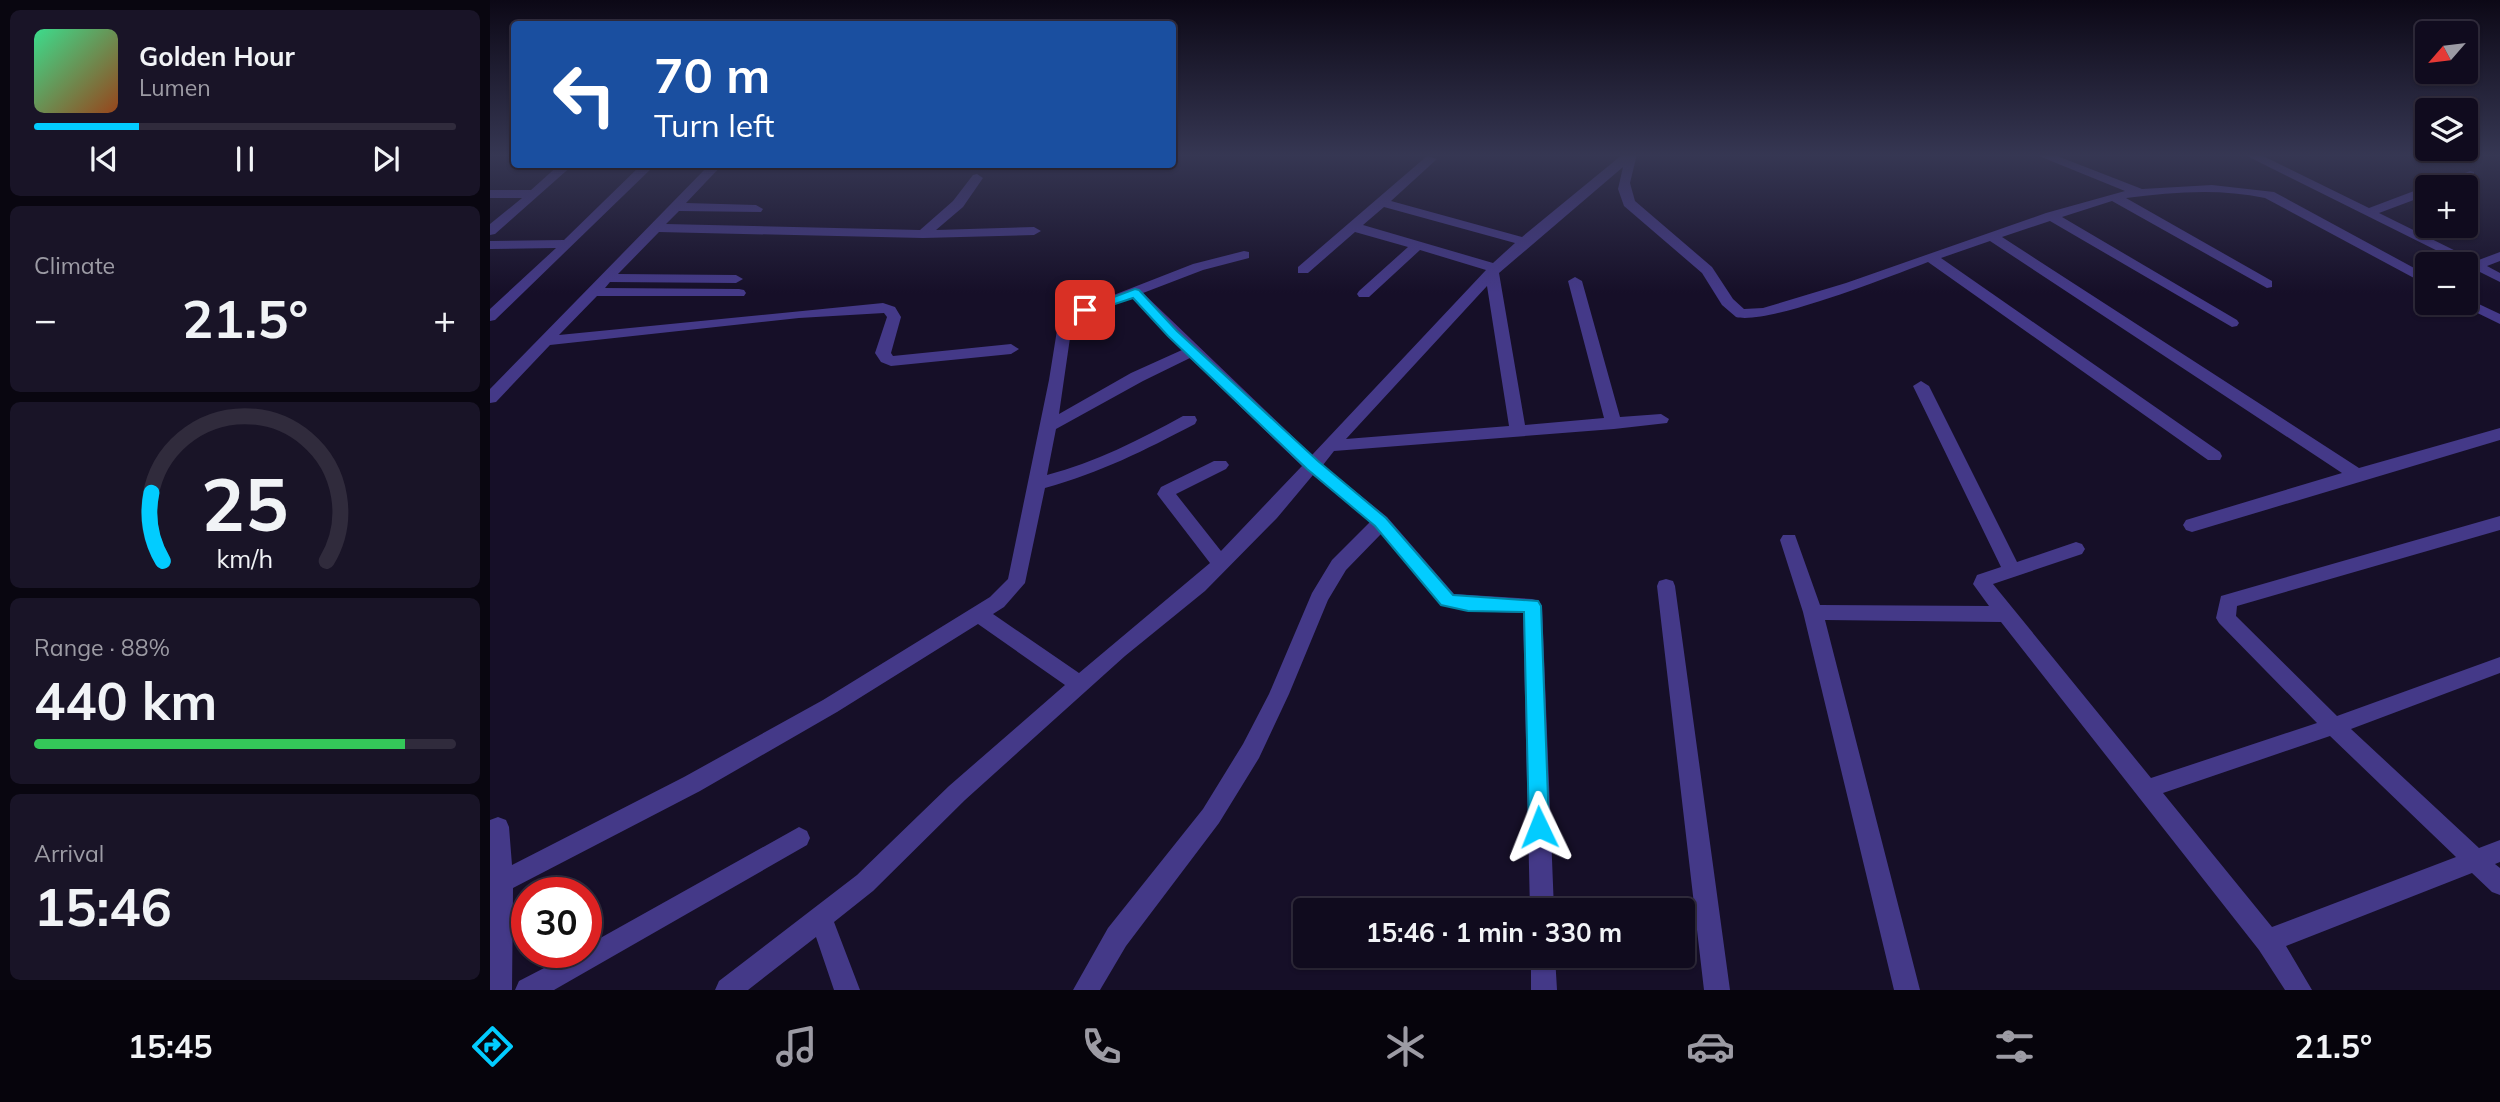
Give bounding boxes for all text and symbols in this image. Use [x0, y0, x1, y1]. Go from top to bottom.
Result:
north arrow [2415, 21, 2478, 84]
map controls [2415, 21, 2478, 315]
text: Golden Hour [139, 40, 295, 73]
text: 70 m [654, 44, 770, 105]
icon: left [539, 49, 630, 140]
text: Lumen [139, 73, 211, 102]
button: layers [2415, 98, 2478, 161]
text: Turn left [654, 105, 774, 145]
icon: previous [85, 140, 123, 178]
icon: pause [226, 140, 264, 178]
icon: next [367, 140, 405, 178]
button: + [2415, 175, 2478, 238]
text: Climate [34, 251, 115, 280]
button: − [2415, 252, 2478, 315]
pin [1055, 280, 1115, 340]
text: 21.5° [182, 286, 308, 351]
icon: arrive [1066, 291, 1104, 329]
text: − [34, 295, 57, 343]
text: + [433, 295, 456, 343]
text: 25 [201, 458, 289, 549]
text: km/h [217, 543, 273, 574]
text: Range · 88% [34, 633, 170, 662]
text: 440 km [34, 668, 217, 733]
position arrow [1502, 790, 1576, 864]
text: Arrival [34, 839, 104, 868]
text: 15:46 [34, 874, 172, 939]
speed limit sign: 30 [511, 877, 602, 968]
text: 15:46 · 1 min · 330 m [1366, 916, 1622, 949]
icon: directions [468, 1022, 517, 1071]
icon: music [772, 1022, 821, 1071]
icon: phone [1077, 1022, 1126, 1071]
icon: climate [1381, 1022, 1430, 1071]
icon: car [1686, 1022, 1735, 1071]
icon: filters [1990, 1022, 2039, 1071]
text: 15:45 [128, 1026, 212, 1066]
text: 21.5° [2295, 1026, 2372, 1066]

